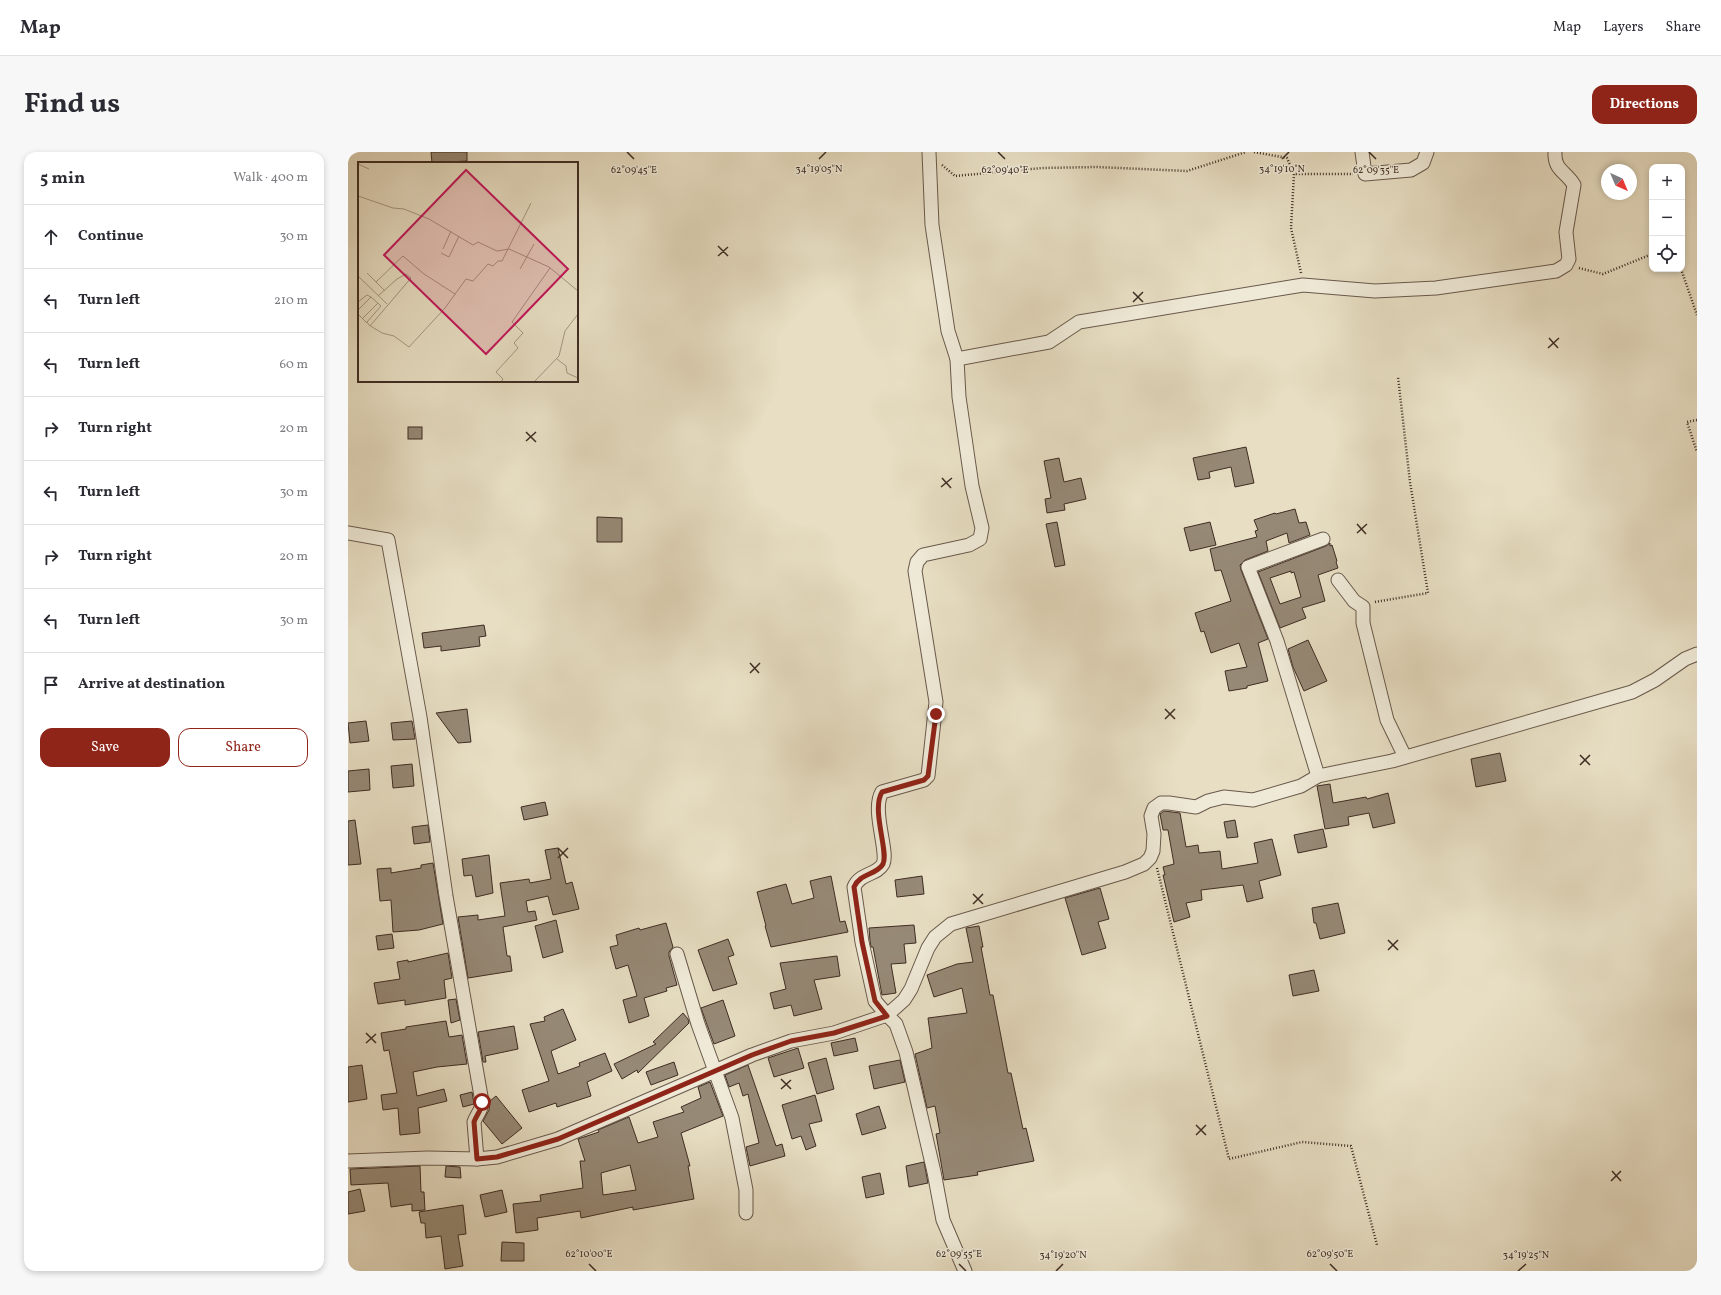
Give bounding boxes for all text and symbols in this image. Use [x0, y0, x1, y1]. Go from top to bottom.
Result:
text: Map [20, 15, 61, 41]
text: Map [1553, 18, 1581, 37]
text: Layers [1603, 18, 1643, 37]
text: Share [1665, 18, 1701, 37]
text: Find us [24, 85, 120, 124]
button: Directions [1592, 85, 1697, 124]
inset map [358, 162, 578, 382]
text: 34°19'05"N [796, 162, 843, 176]
text: 34°19'10"N [1259, 162, 1306, 176]
text: 62°09'45"E [611, 163, 657, 177]
text: 62°09'40"E [981, 163, 1029, 177]
text: 62°09'35"E [1353, 163, 1399, 177]
north arrow [1601, 164, 1637, 200]
map controls [1649, 164, 1685, 272]
button: + [1649, 164, 1685, 200]
text: 5 min [40, 167, 85, 190]
text: Walk · 400 m [233, 169, 308, 187]
button: − [1649, 200, 1685, 236]
icon: ahead [40, 226, 62, 248]
text: Continue [78, 226, 143, 247]
text: 30 m [280, 228, 308, 246]
button: locate [1649, 236, 1685, 272]
icon: left [40, 290, 62, 312]
text: Turn left [78, 290, 140, 311]
text: 210 m [274, 292, 308, 310]
icon: left [40, 354, 62, 376]
text: Turn left [78, 354, 140, 375]
text: 60 m [280, 356, 308, 374]
icon: right [40, 418, 62, 440]
text: Turn right [78, 418, 152, 439]
text: 20 m [279, 420, 308, 438]
icon: left [40, 482, 62, 504]
text: Turn left [78, 482, 140, 503]
text: 30 m [280, 484, 308, 502]
icon: right [40, 546, 62, 568]
text: Turn right [78, 546, 152, 567]
text: 20 m [279, 548, 308, 566]
icon: left [40, 610, 62, 632]
text: Turn left [78, 610, 140, 631]
text: 30 m [280, 612, 308, 630]
icon: arrive [40, 674, 62, 696]
text: Arrive at destination [78, 674, 225, 695]
route end [927, 705, 945, 723]
button: Save [40, 728, 170, 767]
button: Share [178, 728, 308, 767]
route start [473, 1093, 491, 1111]
text: 62°10'00"E [566, 1247, 612, 1261]
text: 62°09'55"E [936, 1247, 982, 1261]
text: 62°09'50"E [1307, 1247, 1353, 1261]
text: 34°19'20"N [1039, 1248, 1087, 1262]
text: 34°19'25"N [1503, 1248, 1550, 1262]

